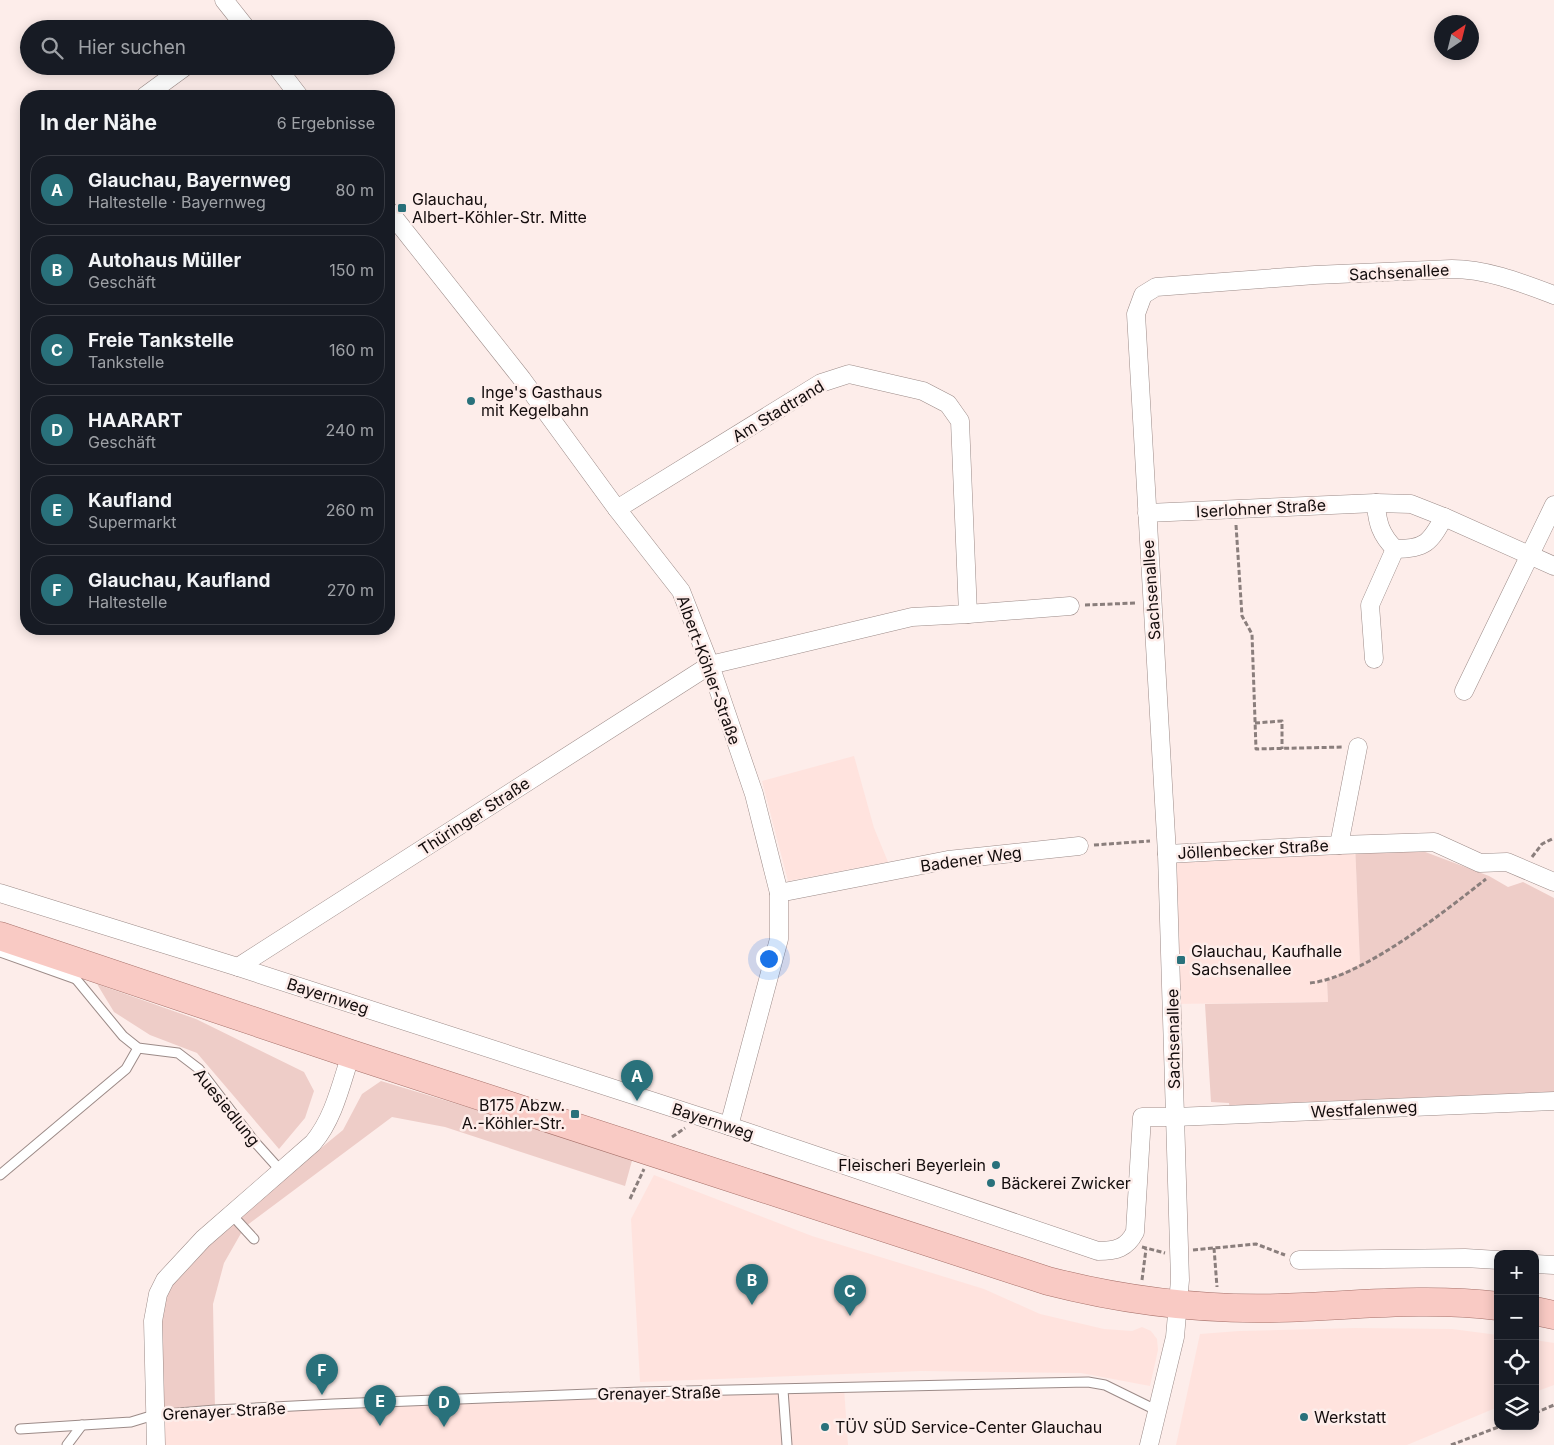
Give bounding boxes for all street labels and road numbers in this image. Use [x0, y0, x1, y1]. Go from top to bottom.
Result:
street label: Sachsenallee [1348, 259, 1450, 285]
street label: Am Stadtrand [728, 376, 828, 446]
street label: Iserlohner Straße [1195, 495, 1327, 521]
street label: Sachsenallee [1138, 539, 1164, 641]
street label: Albert-Köhler-Straße [673, 593, 745, 747]
street label: Thüringer Straße [415, 773, 533, 859]
street label: Jöllenbecker Straße [1177, 835, 1329, 863]
street label: Badener Weg [919, 842, 1023, 876]
street label: Bayernweg [285, 973, 371, 1019]
street label: Sachsenallee [1162, 989, 1184, 1089]
street label: Auesiedlung [190, 1064, 264, 1150]
street label: Westfalenweg [1310, 1096, 1418, 1122]
street label: Bayernweg [670, 1098, 756, 1144]
street label: Grenayer Straße [597, 1382, 721, 1404]
street label: Grenayer Straße [162, 1398, 286, 1424]

